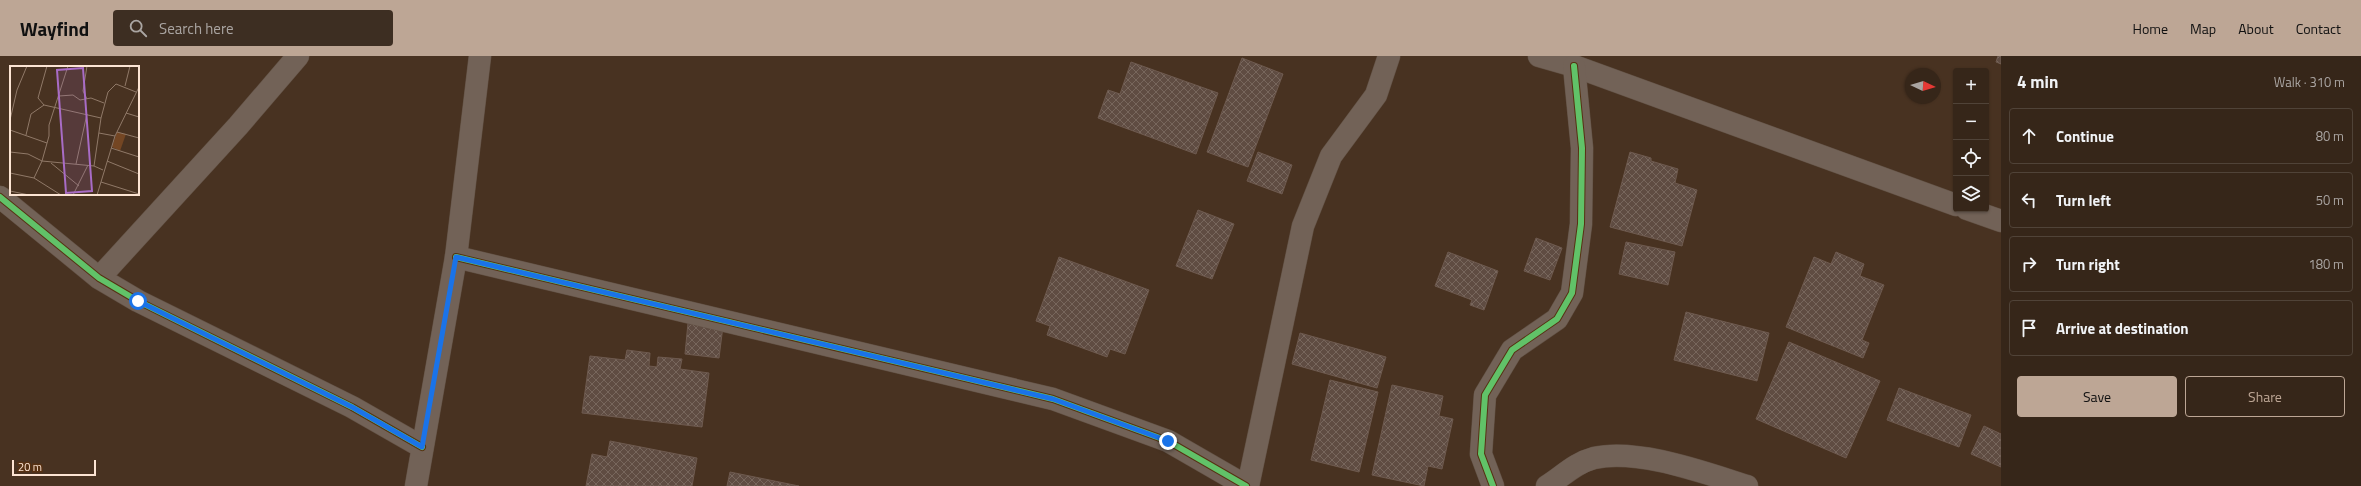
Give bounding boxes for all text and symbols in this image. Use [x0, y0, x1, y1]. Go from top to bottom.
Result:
search box [113, 10, 393, 46]
text: Wayfind [20, 14, 89, 43]
icon: search [127, 17, 149, 39]
text: Search here [159, 17, 234, 40]
text: Home [2133, 18, 2168, 39]
text: Map [2190, 18, 2216, 39]
text: About [2238, 18, 2274, 39]
text: Contact [2296, 18, 2341, 39]
inset map [10, 66, 139, 195]
north arrow [1905, 68, 1941, 104]
map controls [1953, 68, 1989, 212]
button: + [1953, 68, 1989, 104]
text: 4 min [2017, 69, 2058, 95]
text: Walk · 310 m [2274, 72, 2345, 92]
button: − [1953, 104, 1989, 140]
icon: ahead [2018, 125, 2040, 147]
text: Continue [2056, 125, 2114, 148]
text: 80 m [2316, 126, 2344, 146]
button: locate [1953, 140, 1989, 176]
button: layers [1953, 176, 1989, 212]
icon: left [2018, 189, 2040, 211]
text: Turn left [2056, 189, 2111, 212]
text: 50 m [2316, 190, 2344, 210]
icon: right [2018, 253, 2040, 275]
text: Turn right [2056, 253, 2120, 276]
text: 180 m [2308, 254, 2344, 274]
route start [129, 292, 147, 310]
icon: arrive [2018, 317, 2040, 339]
text: Arrive at destination [2056, 317, 2189, 340]
button: Save [2017, 376, 2177, 417]
button: Share [2185, 376, 2345, 417]
route end [1159, 432, 1177, 450]
scale bar [12, 458, 96, 477]
text: 20 m [18, 459, 42, 475]

